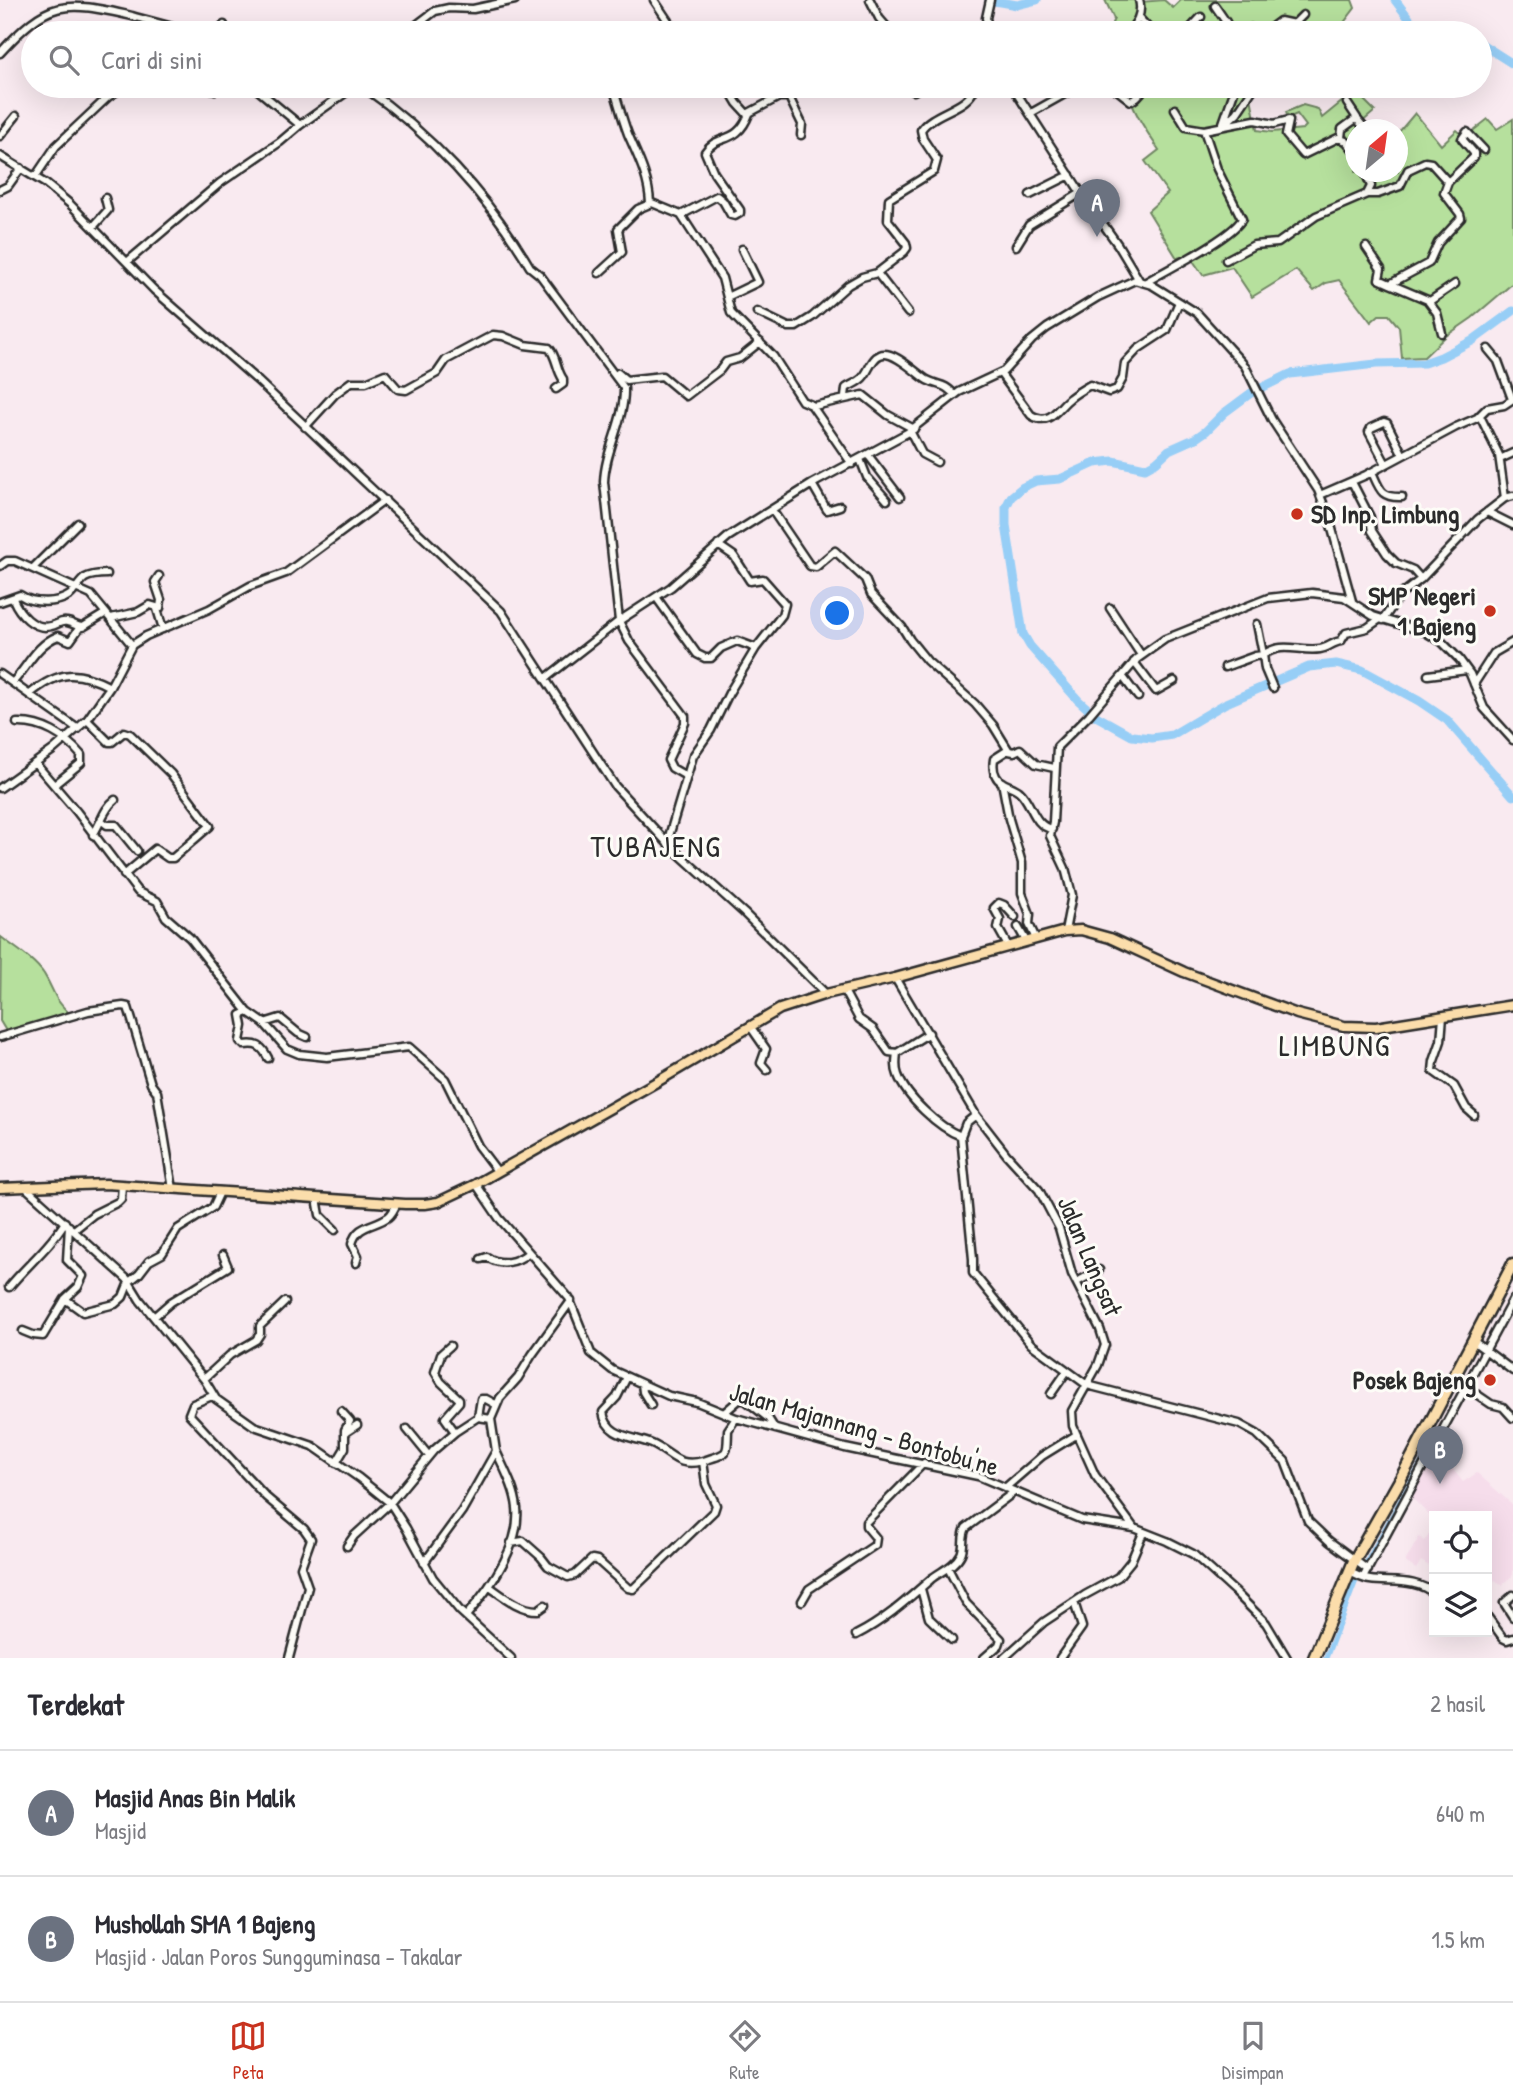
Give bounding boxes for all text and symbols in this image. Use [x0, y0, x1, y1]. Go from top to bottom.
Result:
search box [21, 21, 1492, 98]
icon: search [45, 41, 83, 79]
text: Cari di sini [101, 42, 203, 77]
north arrow [1345, 119, 1408, 182]
pin: A [1074, 179, 1120, 237]
place label: SD Inp. Limbung [1311, 496, 1460, 532]
marker: SD Inp. Limbung [1289, 506, 1305, 522]
place label: SMP Negeri 1 Bajeng [1368, 578, 1476, 644]
your location [820, 596, 854, 630]
marker: SMP Negeri 1 Bajeng [1482, 603, 1498, 619]
district label: TUBAJENG [590, 826, 722, 866]
district label: LIMBUNG [1279, 1025, 1391, 1065]
street label: Jalan Langsat [1050, 1191, 1132, 1322]
place label: Posek Bajeng [1353, 1362, 1476, 1398]
marker: Posek Bajeng [1482, 1372, 1498, 1388]
street label: Jalan Majannang - Bontobu'ne [725, 1373, 1003, 1484]
pin: B [1417, 1426, 1463, 1484]
map controls [1429, 1511, 1492, 1637]
button: locate [1429, 1511, 1492, 1574]
button: layers [1429, 1574, 1492, 1637]
text: Terdekat [28, 1684, 124, 1724]
text: 2 hasil [1430, 1688, 1485, 1719]
text: Masjid Anas Bin Malik [95, 1780, 295, 1815]
text: A [45, 1798, 57, 1829]
text: 640 m [1436, 1798, 1485, 1829]
text: Masjid [95, 1815, 146, 1846]
text: Mushollah SMA 1 Bajeng [95, 1906, 315, 1941]
text: B [45, 1924, 57, 1955]
text: 1.5 km [1432, 1924, 1485, 1955]
text: Masjid · Jalan Poros Sungguminasa - Takalar [95, 1941, 462, 1972]
tab: Peta [229, 2017, 267, 2085]
tab: Rute [726, 2017, 764, 2085]
tab: Disimpan [1222, 2017, 1284, 2085]

